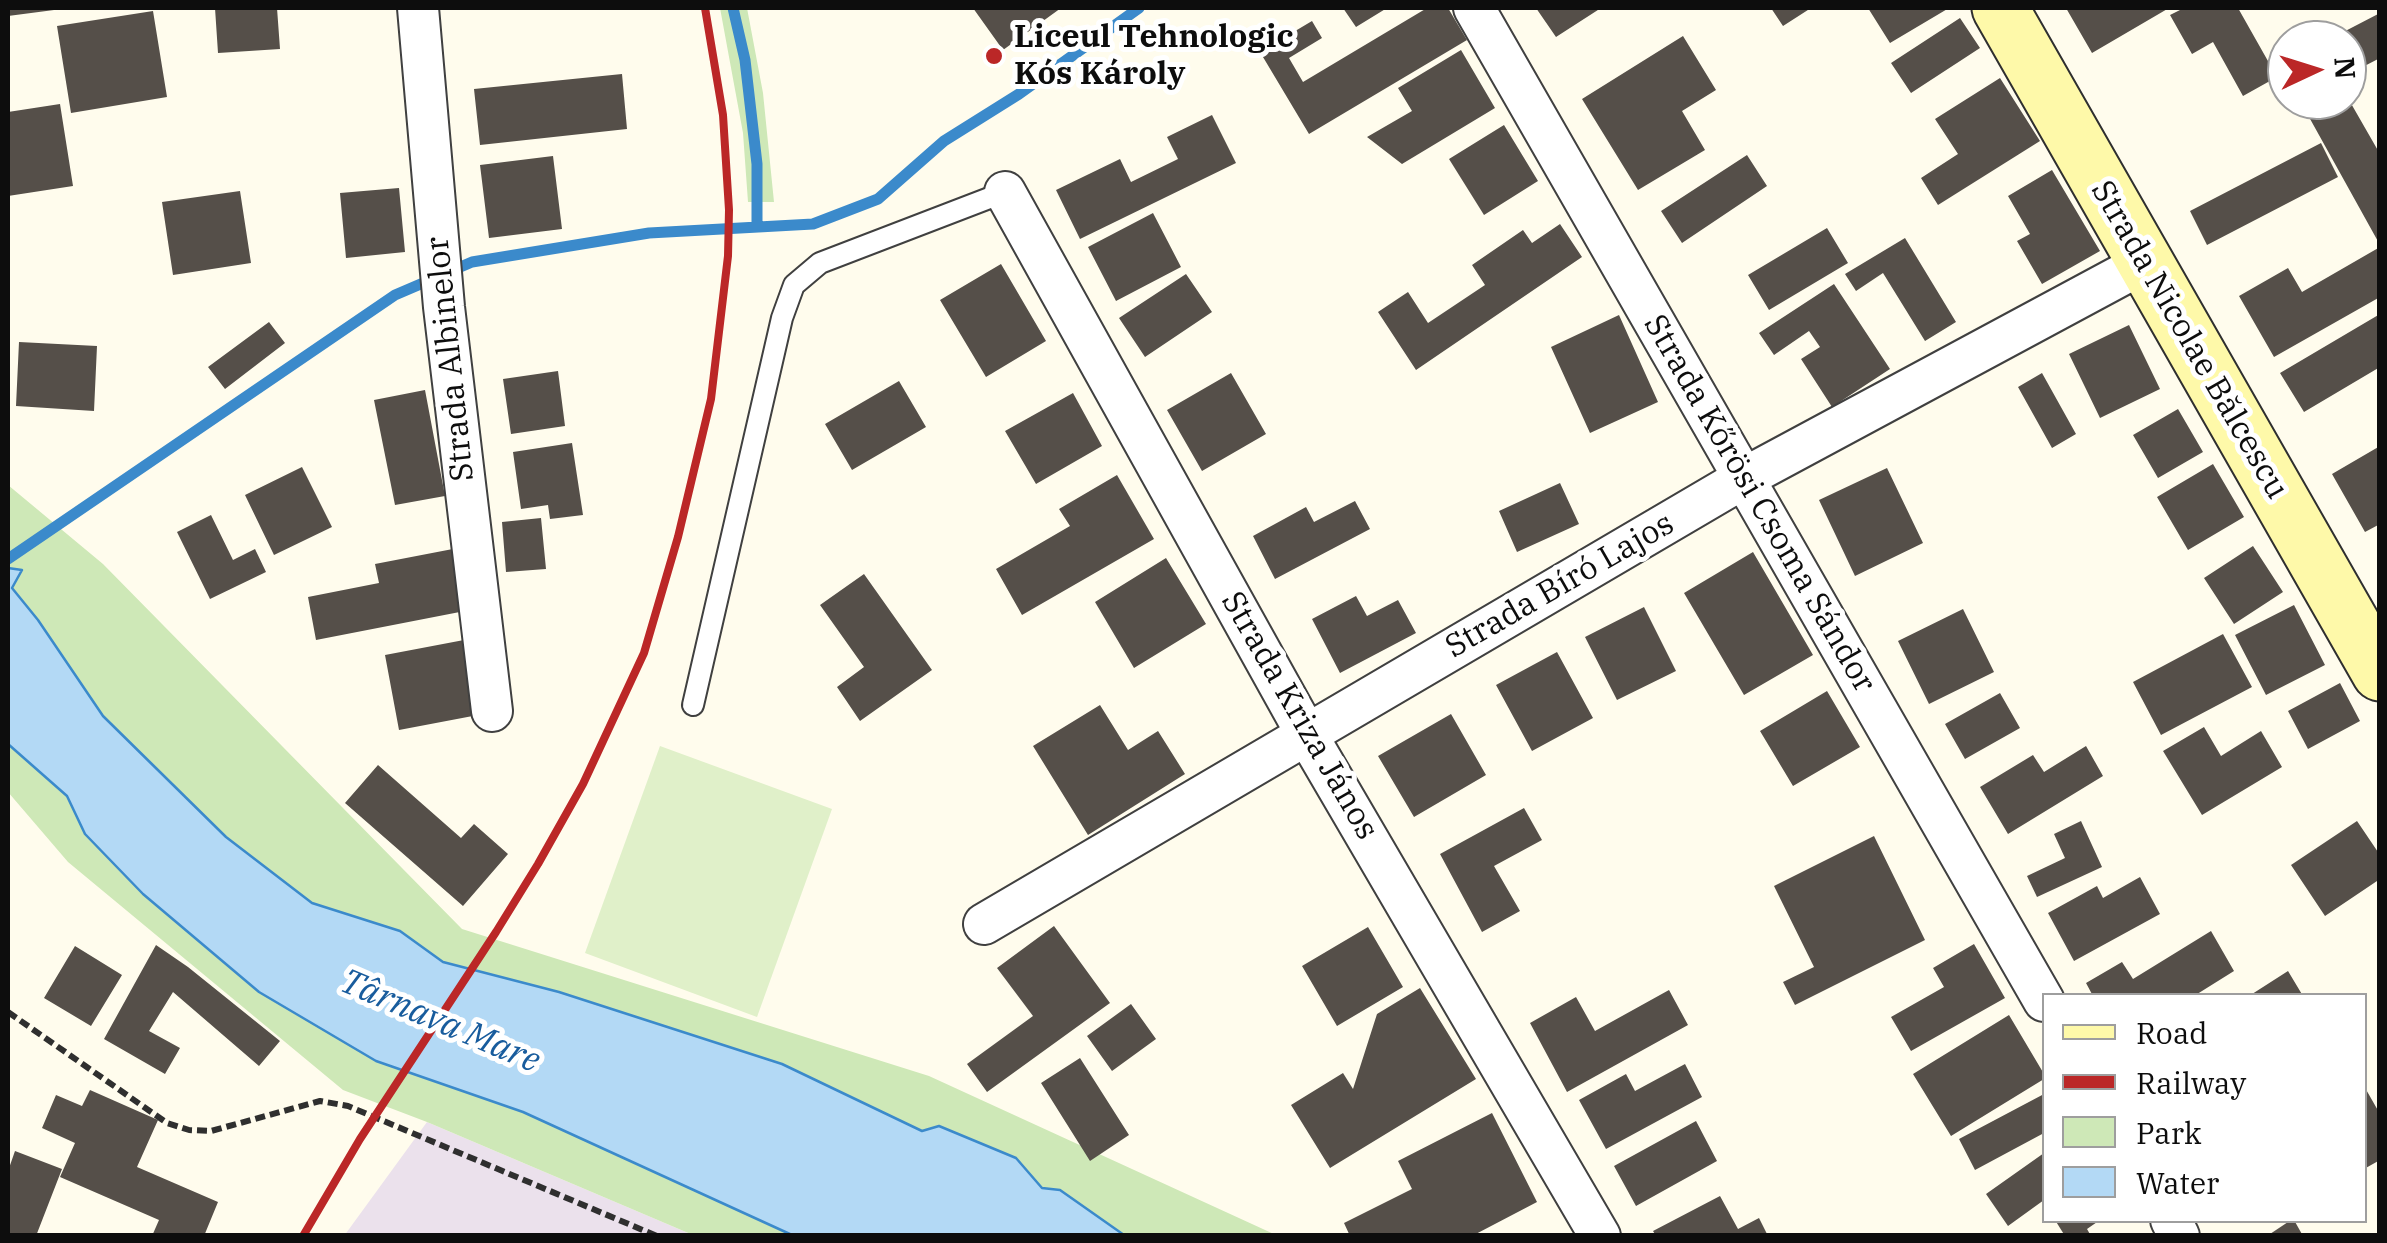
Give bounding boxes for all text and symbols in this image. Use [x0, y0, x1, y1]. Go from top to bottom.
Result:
place label: Liceul Tehnologic Kós Károly [1014, 19, 1294, 94]
north arrow [2267, 20, 2367, 120]
marker: Liceul Tehnologic Kós Károly [983, 45, 1005, 67]
text: N [2326, 56, 2365, 80]
street label: Strada Nicolae Bălcescu [2082, 174, 2296, 506]
street label: Strada Albinelor [419, 235, 483, 483]
street label: Strada Kőrösi Csoma Sándor [1635, 308, 1883, 700]
street label: Strada Bíró Lajos [1439, 505, 1681, 667]
street label: Strada Kriza János [1212, 585, 1386, 847]
water label: Târnava Mare [334, 961, 546, 1083]
legend [2042, 993, 2367, 1223]
text: Road [2136, 1013, 2208, 1052]
text: Railway [2136, 1063, 2246, 1102]
text: Park [2136, 1113, 2202, 1152]
text: Water [2136, 1163, 2219, 1202]

